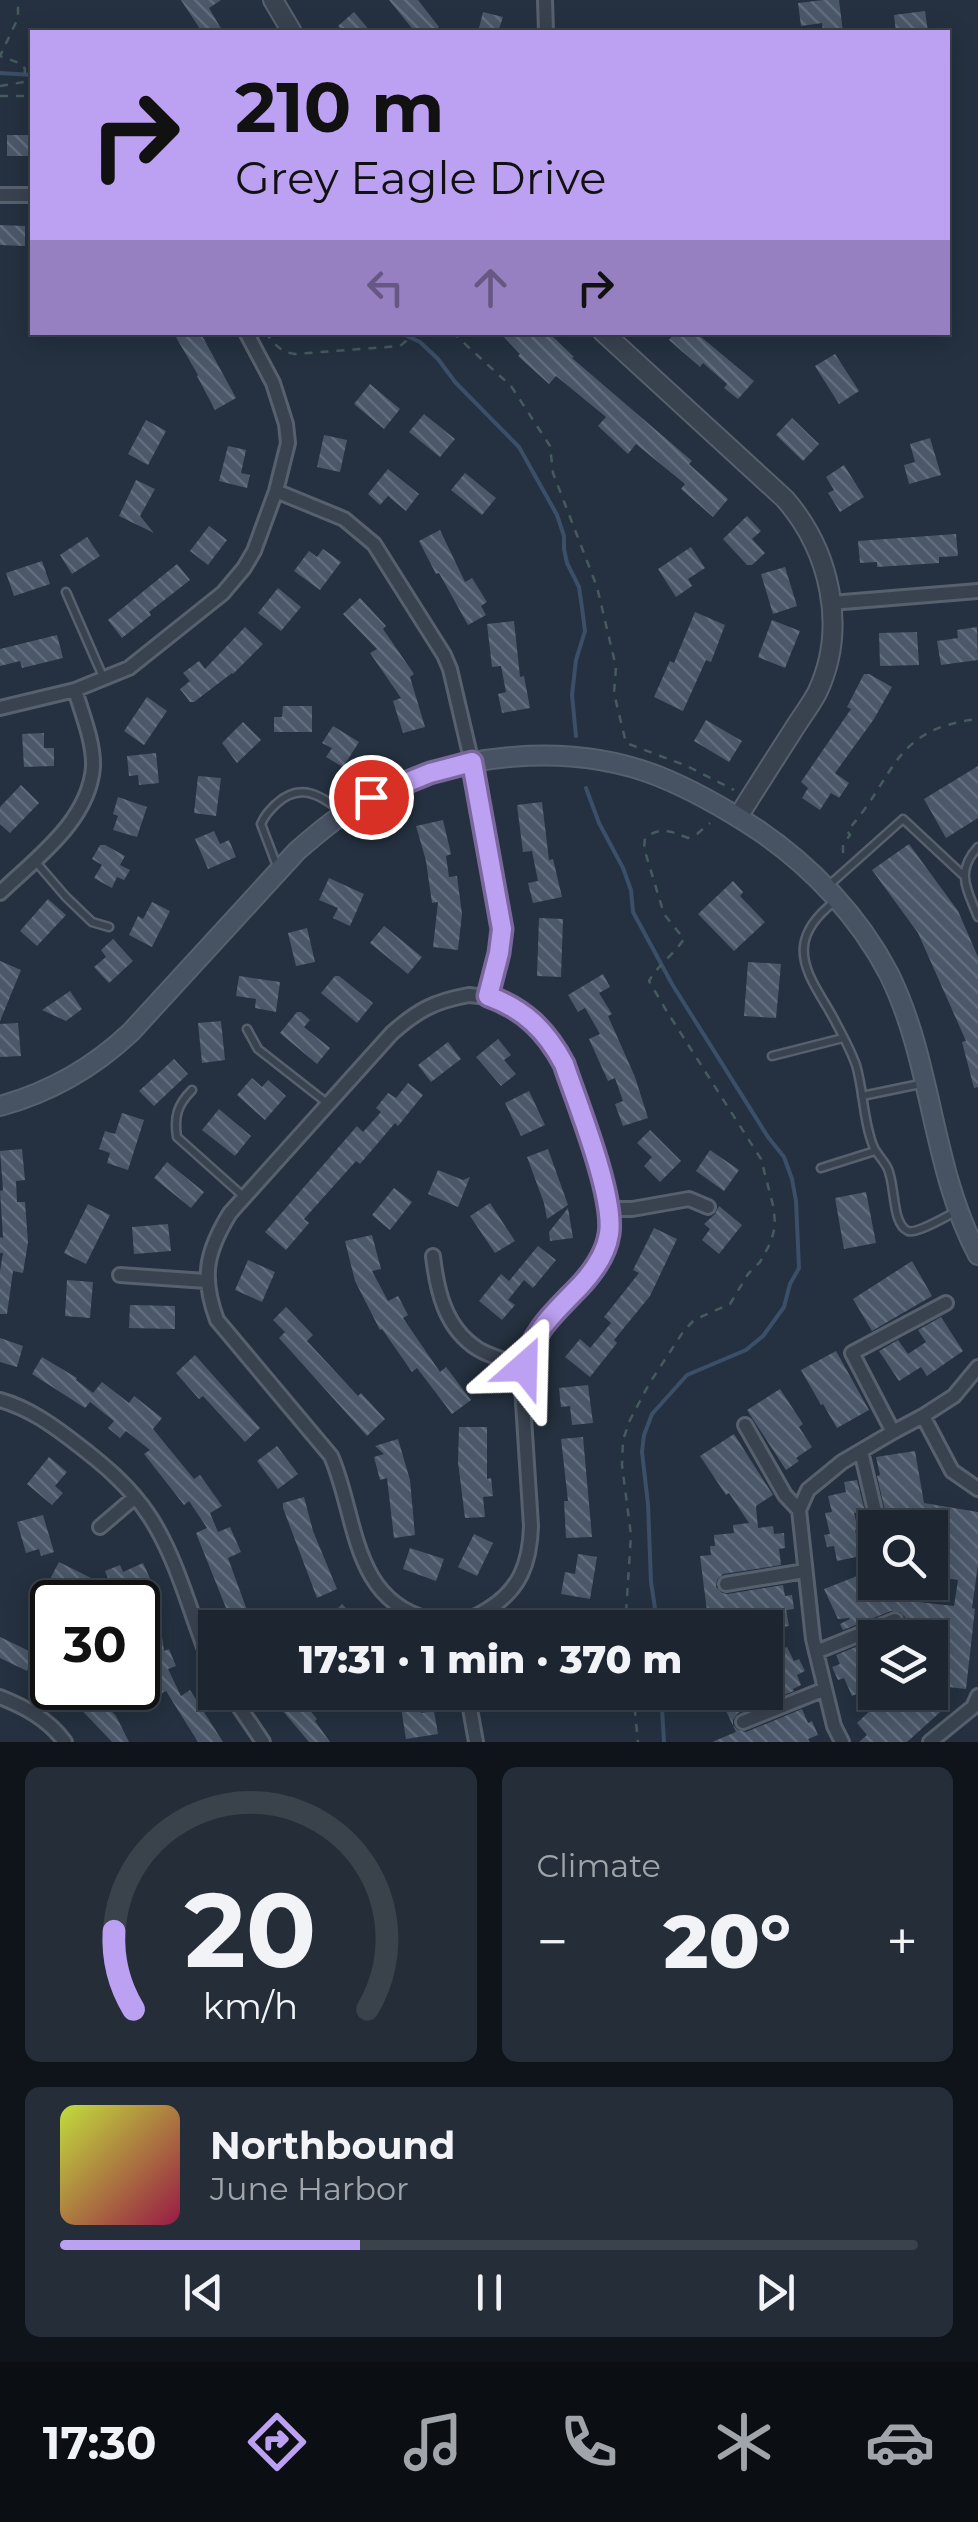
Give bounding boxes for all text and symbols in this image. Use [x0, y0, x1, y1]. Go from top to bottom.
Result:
text: 210 m [235, 64, 445, 150]
icon: right [70, 70, 200, 200]
text: Grey Eagle Drive [235, 150, 606, 205]
icon: left [358, 260, 413, 315]
icon: ahead [463, 260, 518, 315]
icon: right [568, 260, 623, 315]
pin [329, 755, 414, 840]
icon: arrive [344, 770, 399, 825]
position arrow [472, 1315, 576, 1419]
map controls [858, 1510, 948, 1710]
button: search [858, 1510, 948, 1600]
speed limit sign: 30 [30, 1580, 160, 1710]
button: layers [858, 1620, 948, 1710]
text: 17:31 · 1 min · 370 m [299, 1636, 682, 1683]
text: Climate [537, 1846, 661, 1885]
text: 20 [185, 1866, 317, 1993]
text: 20° [663, 1895, 791, 1987]
text: − [537, 1908, 568, 1975]
text: + [886, 1908, 918, 1975]
text: km/h [203, 1984, 298, 2028]
text: Northbound [210, 2122, 455, 2169]
text: June Harbor [210, 2169, 409, 2208]
icon: previous [176, 2265, 231, 2320]
icon: pause [462, 2265, 517, 2320]
icon: next [748, 2265, 803, 2320]
icon: directions [242, 2407, 312, 2477]
icon: music [398, 2407, 468, 2477]
icon: phone [554, 2407, 624, 2477]
icon: climate [709, 2407, 779, 2477]
icon: car [865, 2407, 935, 2477]
text: 17:30 [43, 2415, 157, 2470]

